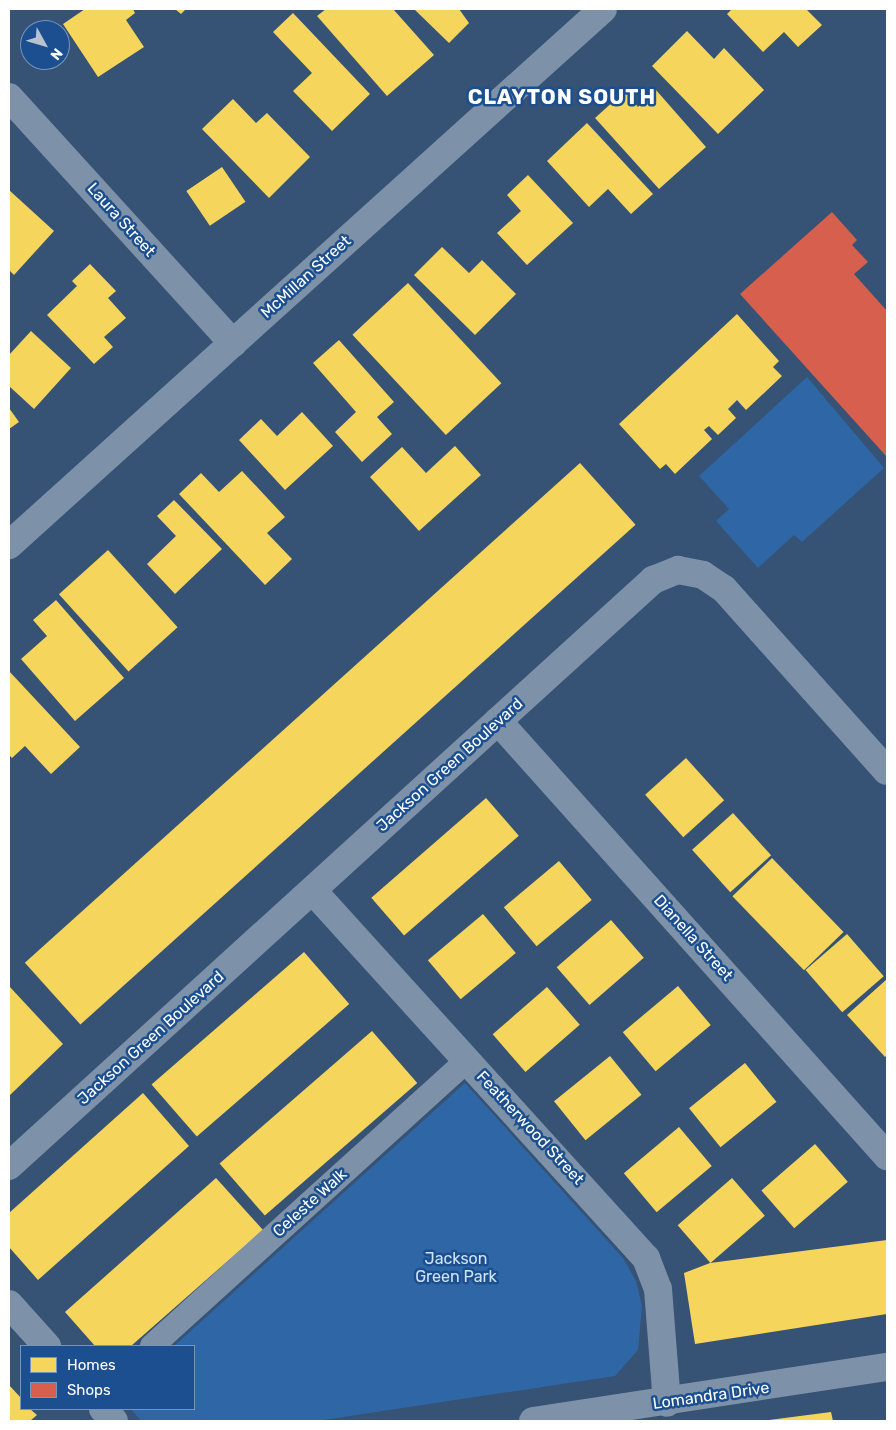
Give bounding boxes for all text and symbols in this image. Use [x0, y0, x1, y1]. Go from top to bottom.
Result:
north arrow [20, 20, 70, 70]
text: N [46, 45, 66, 63]
district label: CLAYTON SOUTH [466, 84, 658, 110]
street label: Laura Street [83, 179, 159, 261]
street label: McMillan Street [257, 232, 355, 322]
street label: Jackson Green Boulevard [373, 694, 527, 836]
street label: Dianella Street [649, 891, 737, 985]
street label: Jackson Green Boulevard [74, 967, 228, 1109]
street label: Featherwood Street [472, 1067, 588, 1189]
street label: Celeste Walk [269, 1165, 351, 1241]
park label: Jackson Green Park [415, 1249, 497, 1287]
legend [20, 1345, 195, 1410]
text: Homes [67, 1356, 116, 1374]
street label: Lomandra Drive [651, 1378, 771, 1414]
text: Shops [67, 1381, 111, 1399]

